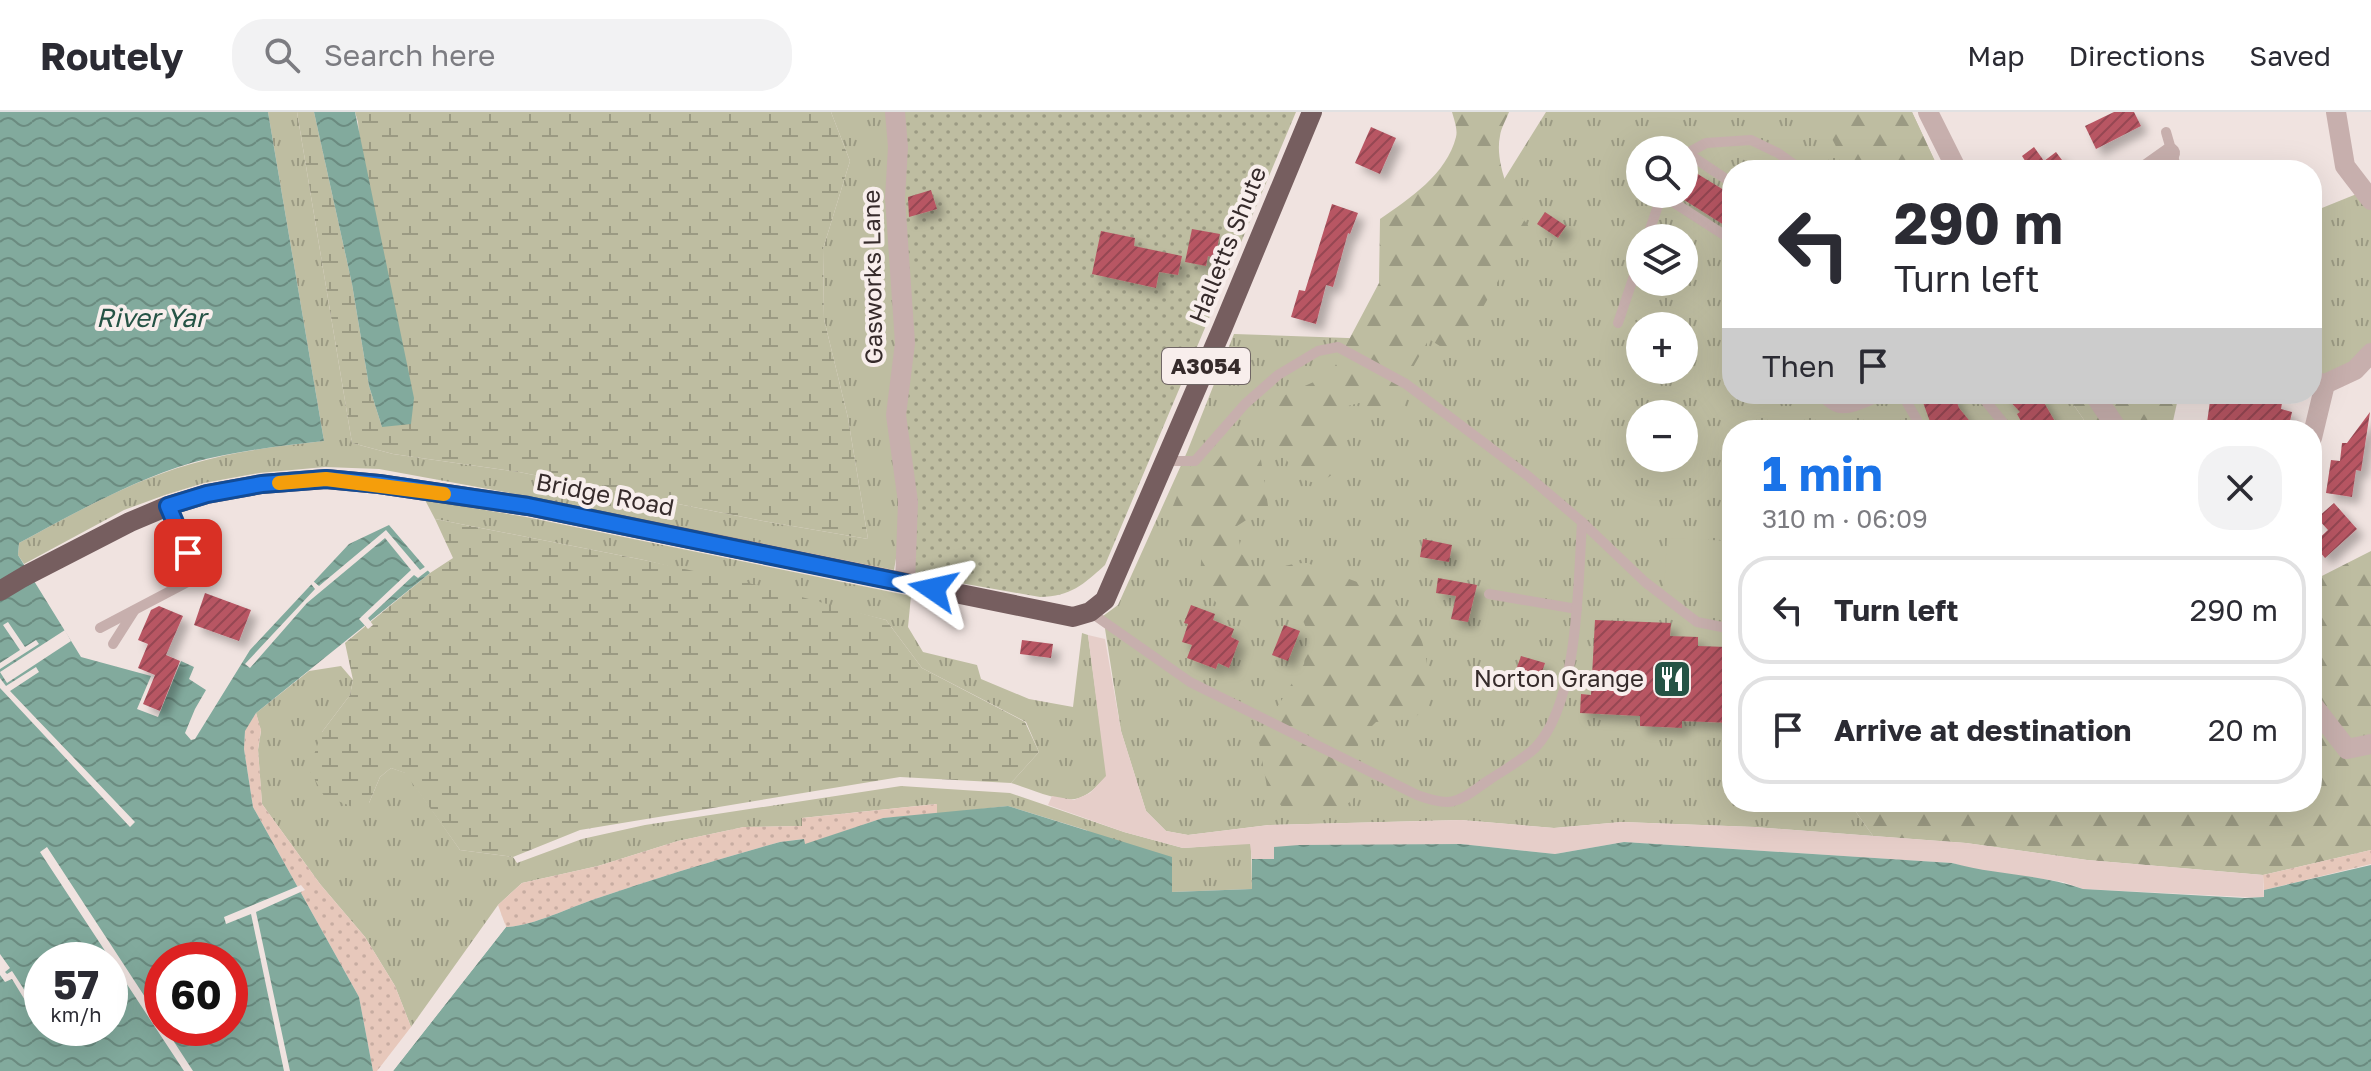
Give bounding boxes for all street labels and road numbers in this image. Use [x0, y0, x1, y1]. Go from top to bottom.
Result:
street label: Halletts Shute [1182, 162, 1271, 327]
street label: Gasworks Lane [855, 189, 888, 365]
road number: A3054 [1162, 348, 1250, 384]
street label: Bridge Road [534, 466, 677, 521]

